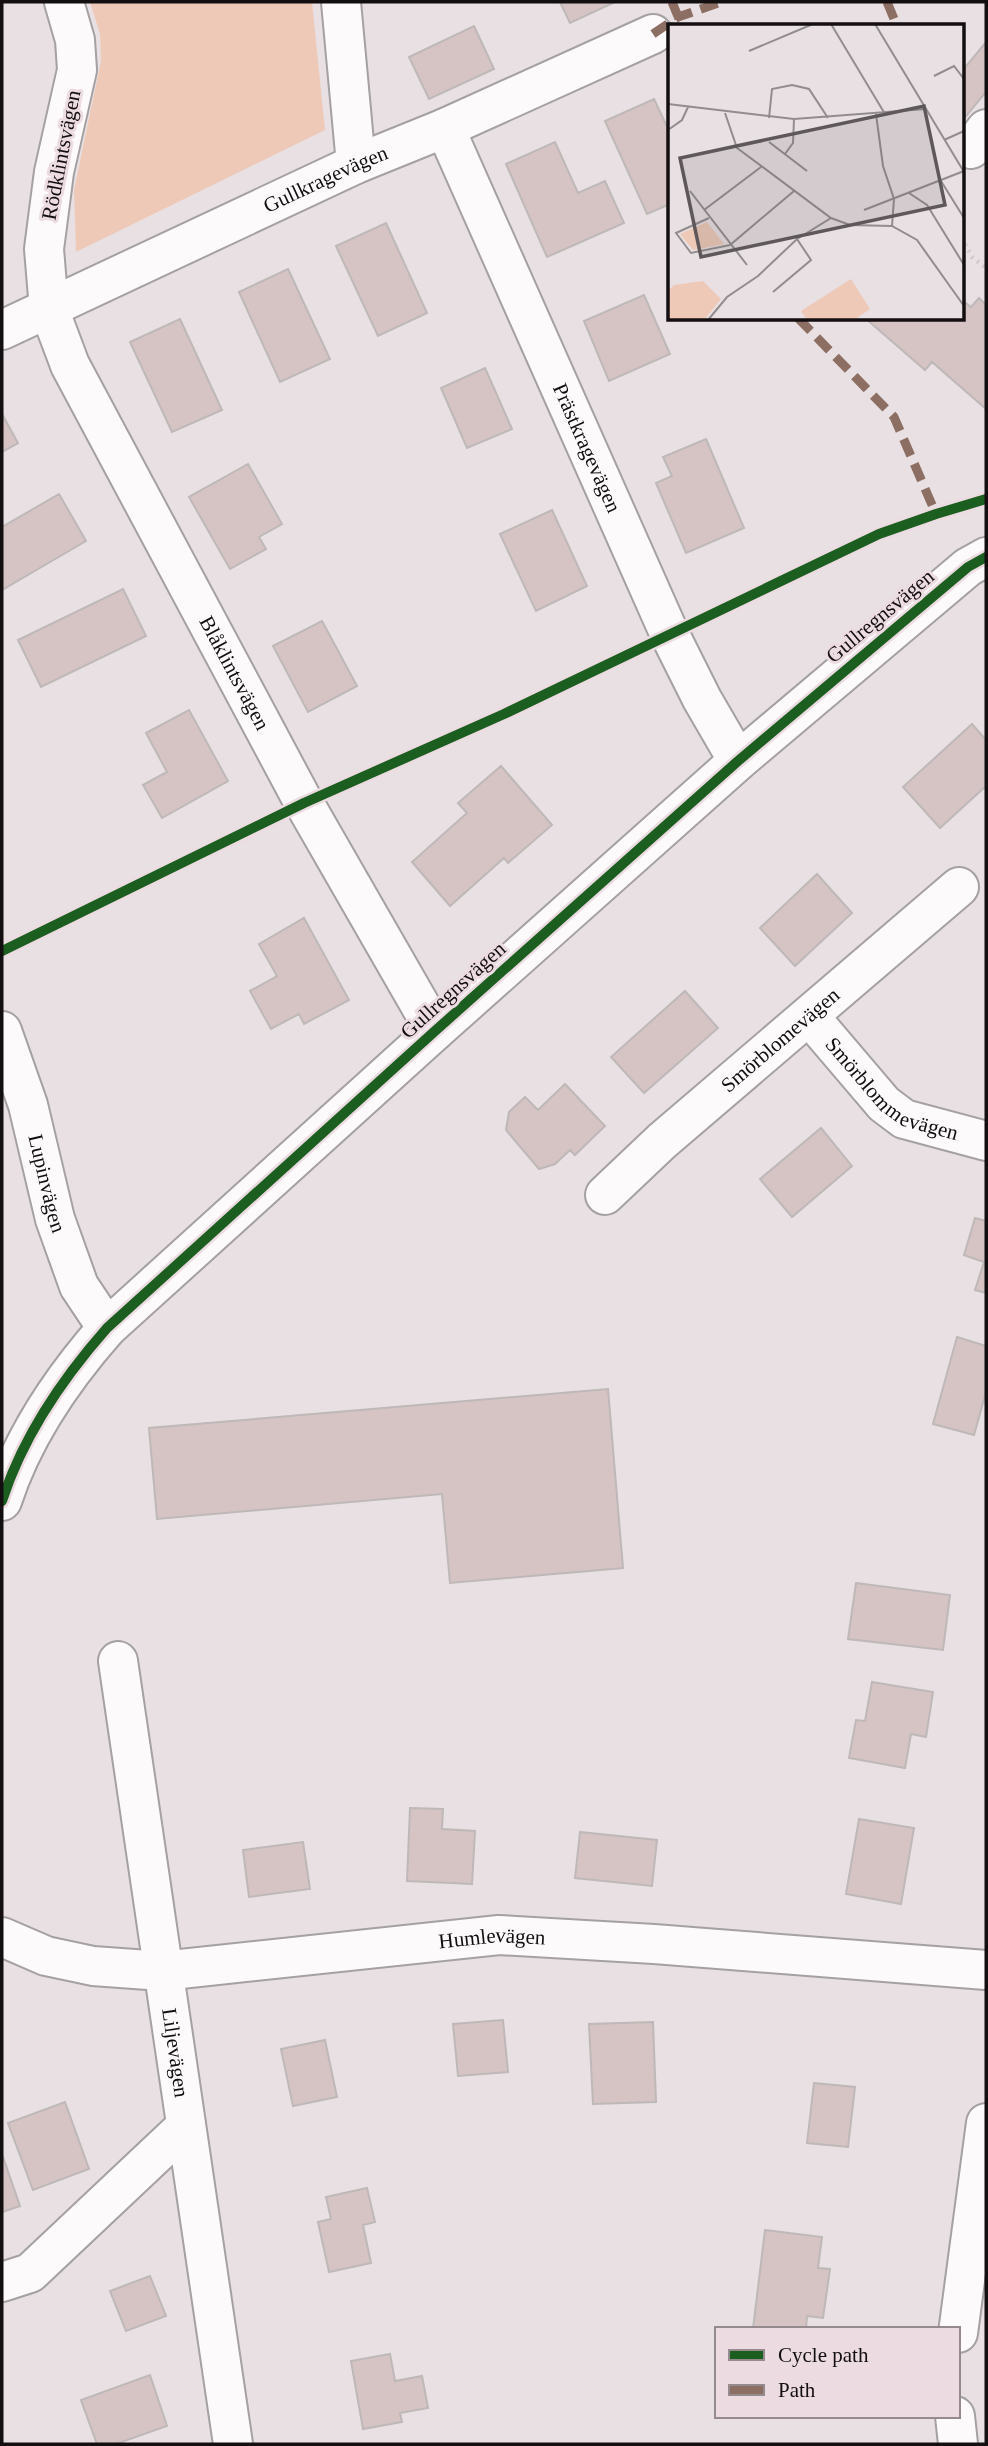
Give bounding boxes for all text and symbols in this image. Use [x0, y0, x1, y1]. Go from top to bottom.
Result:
inset map [668, 24, 964, 320]
street label: Rödklintsvägen [37, 88, 85, 222]
street label: Gullkragevägen [259, 140, 392, 218]
street label: Prästkragevägen [548, 380, 626, 517]
street label: Gullregnsvägen [821, 564, 939, 668]
street label: Blåklintsvägen [194, 612, 275, 735]
street label: Gullregnsvägen [396, 936, 511, 1043]
street label: Smörblomevägen [716, 982, 845, 1097]
street label: Smörblommevägen [820, 1032, 961, 1145]
street label: Lupinvägen [23, 1132, 71, 1236]
street label: Humlevägen [437, 1923, 547, 1953]
street label: Liljevägen [157, 2007, 194, 2099]
legend [715, 2327, 960, 2418]
text: Cycle path [778, 2343, 869, 2367]
text: Path [778, 2378, 816, 2402]

